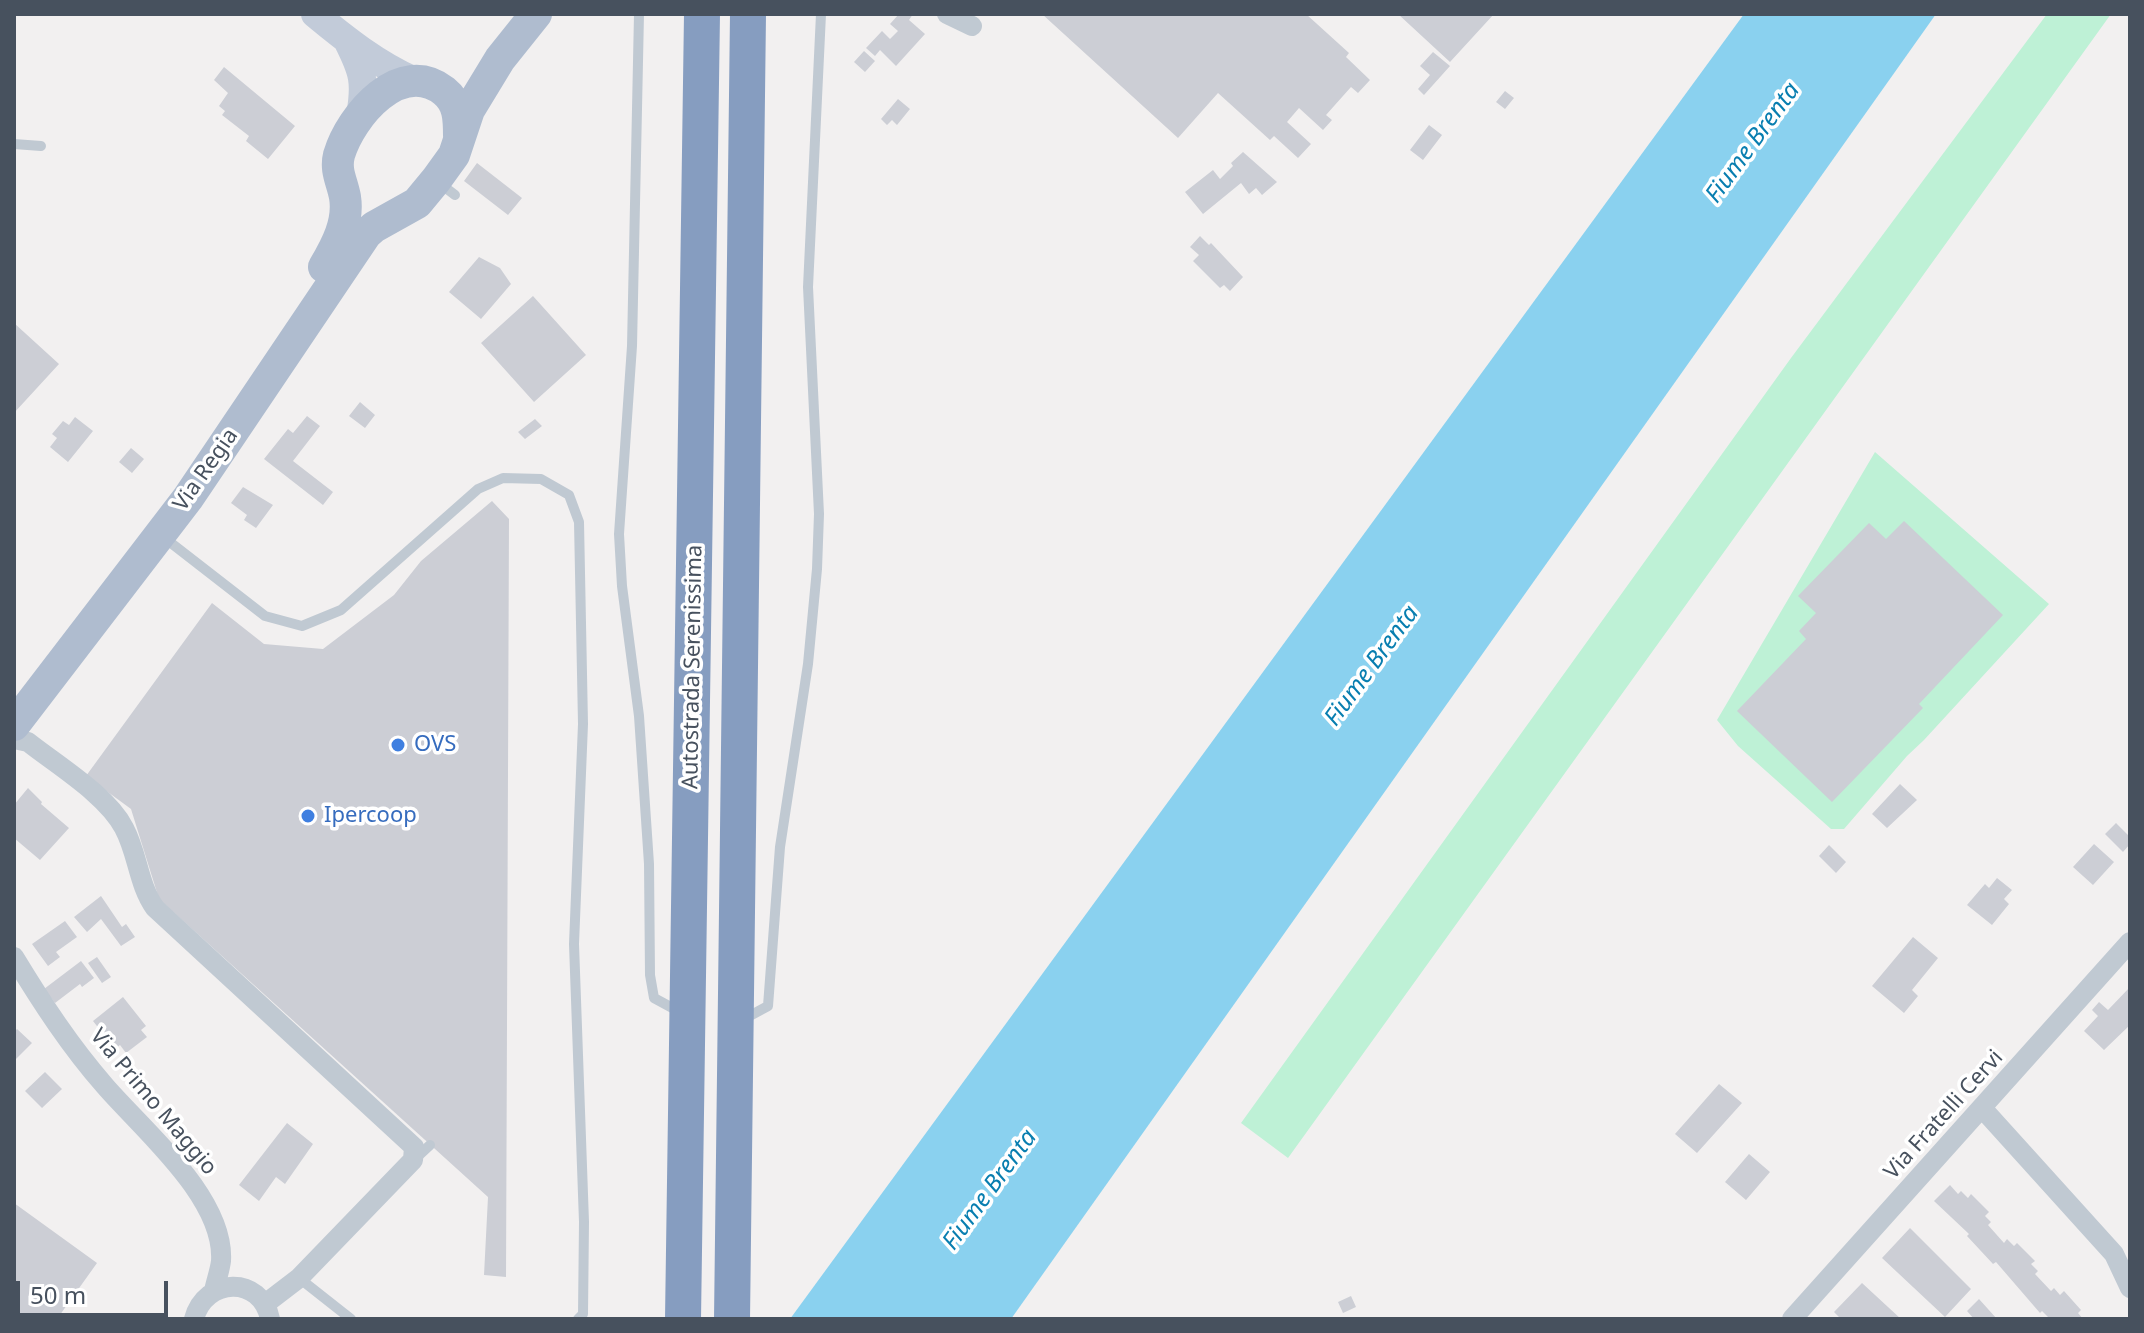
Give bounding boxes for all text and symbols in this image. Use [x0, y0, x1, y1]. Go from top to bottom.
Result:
water label: Fiume Brenta [1700, 77, 1806, 209]
street label: Via Regia [168, 424, 244, 516]
street label: Autostrada Serenissima [678, 545, 708, 789]
water label: Fiume Brenta [1319, 600, 1425, 732]
place label: OVS [414, 732, 456, 758]
marker: OVS [389, 736, 407, 754]
place label: Ipercoop [324, 803, 417, 829]
marker: Ipercoop [299, 807, 317, 825]
street label: Via Primo Maggio [84, 1023, 222, 1181]
street label: Via Fratelli Cervi [1879, 1045, 2009, 1185]
water label: Fiume Brenta [937, 1124, 1043, 1256]
scale bar [20, 1265, 172, 1315]
text: 50 m [30, 1278, 86, 1311]

